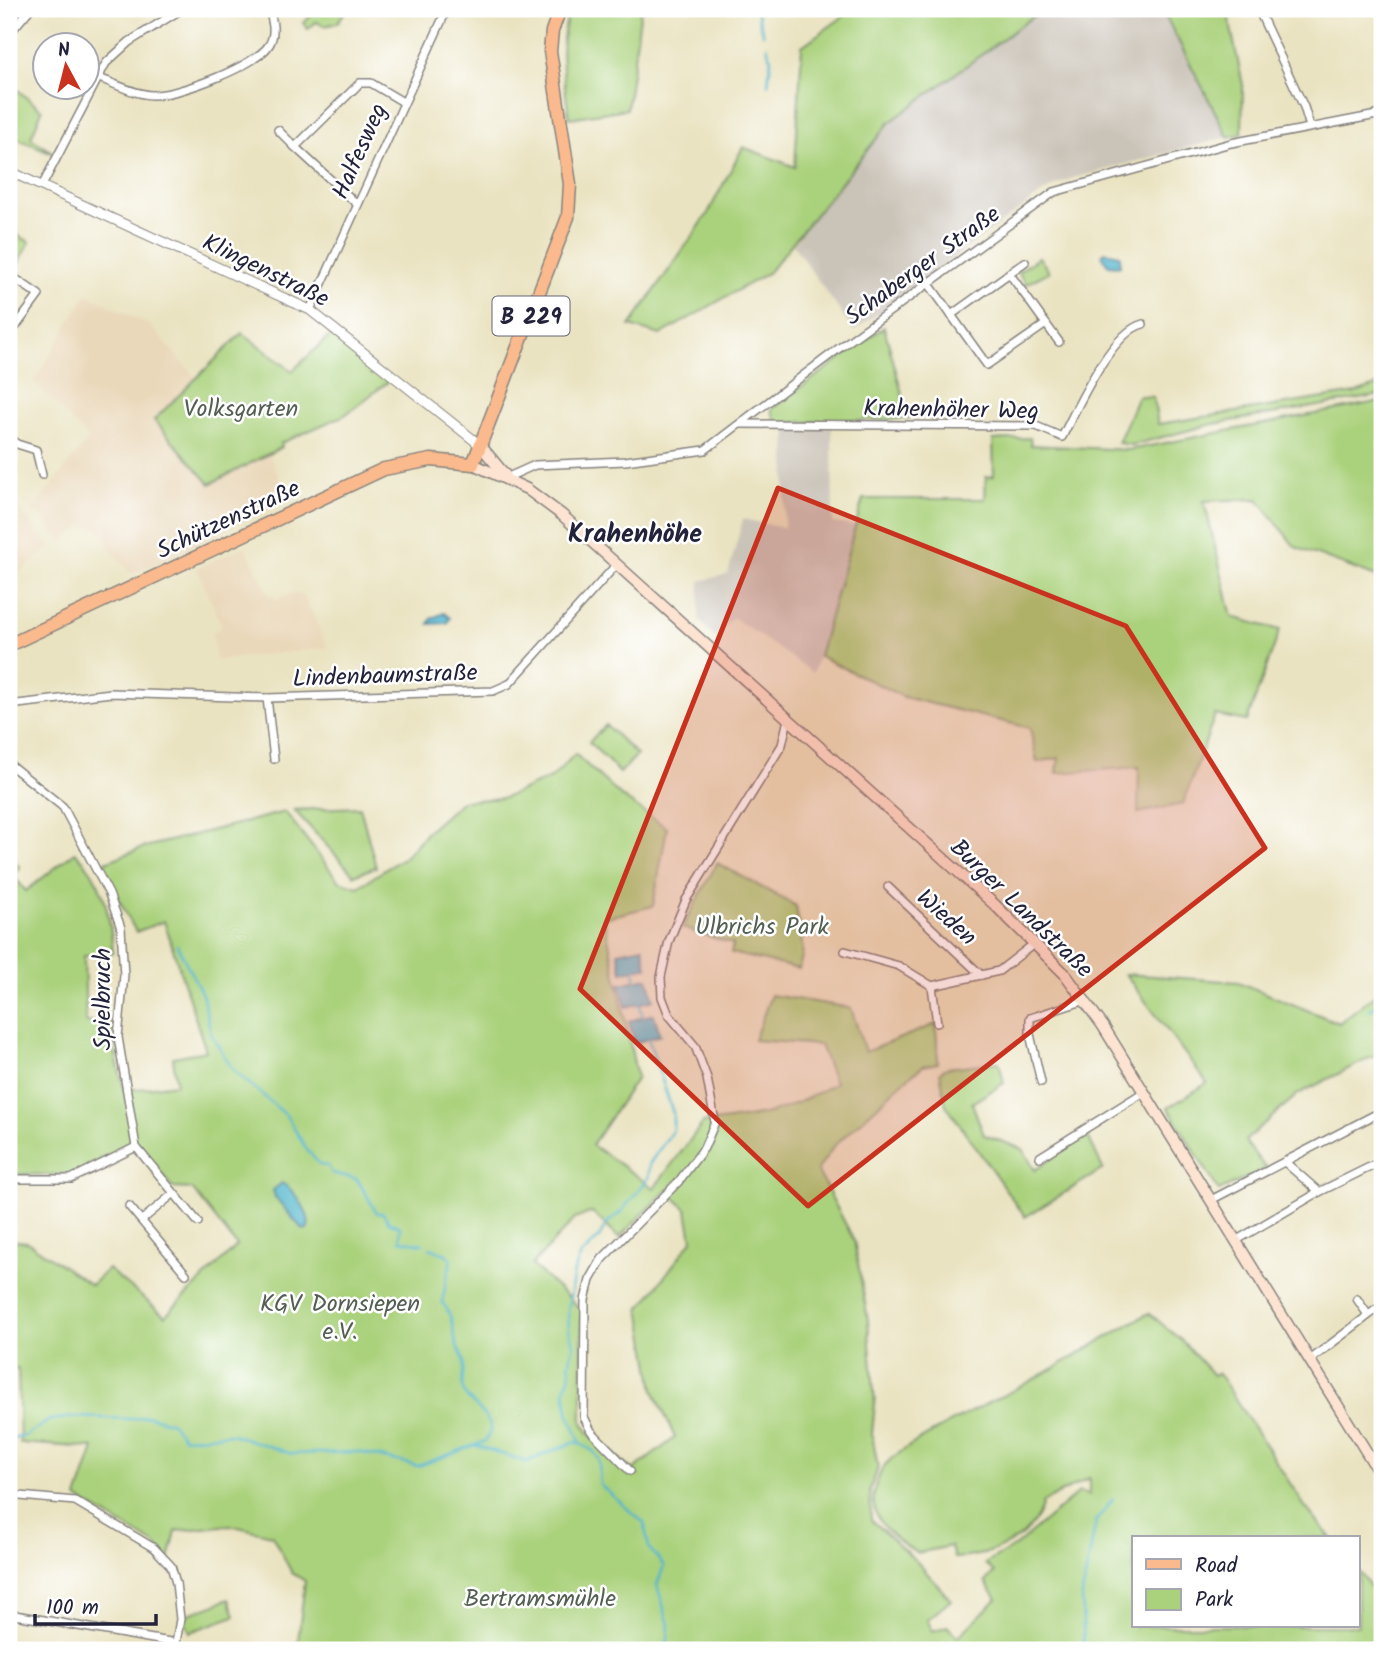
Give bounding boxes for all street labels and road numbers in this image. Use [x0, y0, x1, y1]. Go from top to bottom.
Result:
street label: Halfesweg [322, 97, 399, 206]
street label: Schaberger Straße [837, 196, 1009, 336]
street label: Klingenstraße [195, 224, 336, 319]
road number: B 229 [492, 296, 570, 336]
street label: Krahenhöher Weg [863, 389, 1039, 432]
street label: Schützenstraße [150, 470, 307, 571]
street label: Lindenbaumstraße [292, 654, 478, 699]
street label: Burger Landstraße [940, 830, 1102, 988]
street label: Wieden [907, 880, 985, 956]
street label: Spielbruch [84, 948, 123, 1050]

